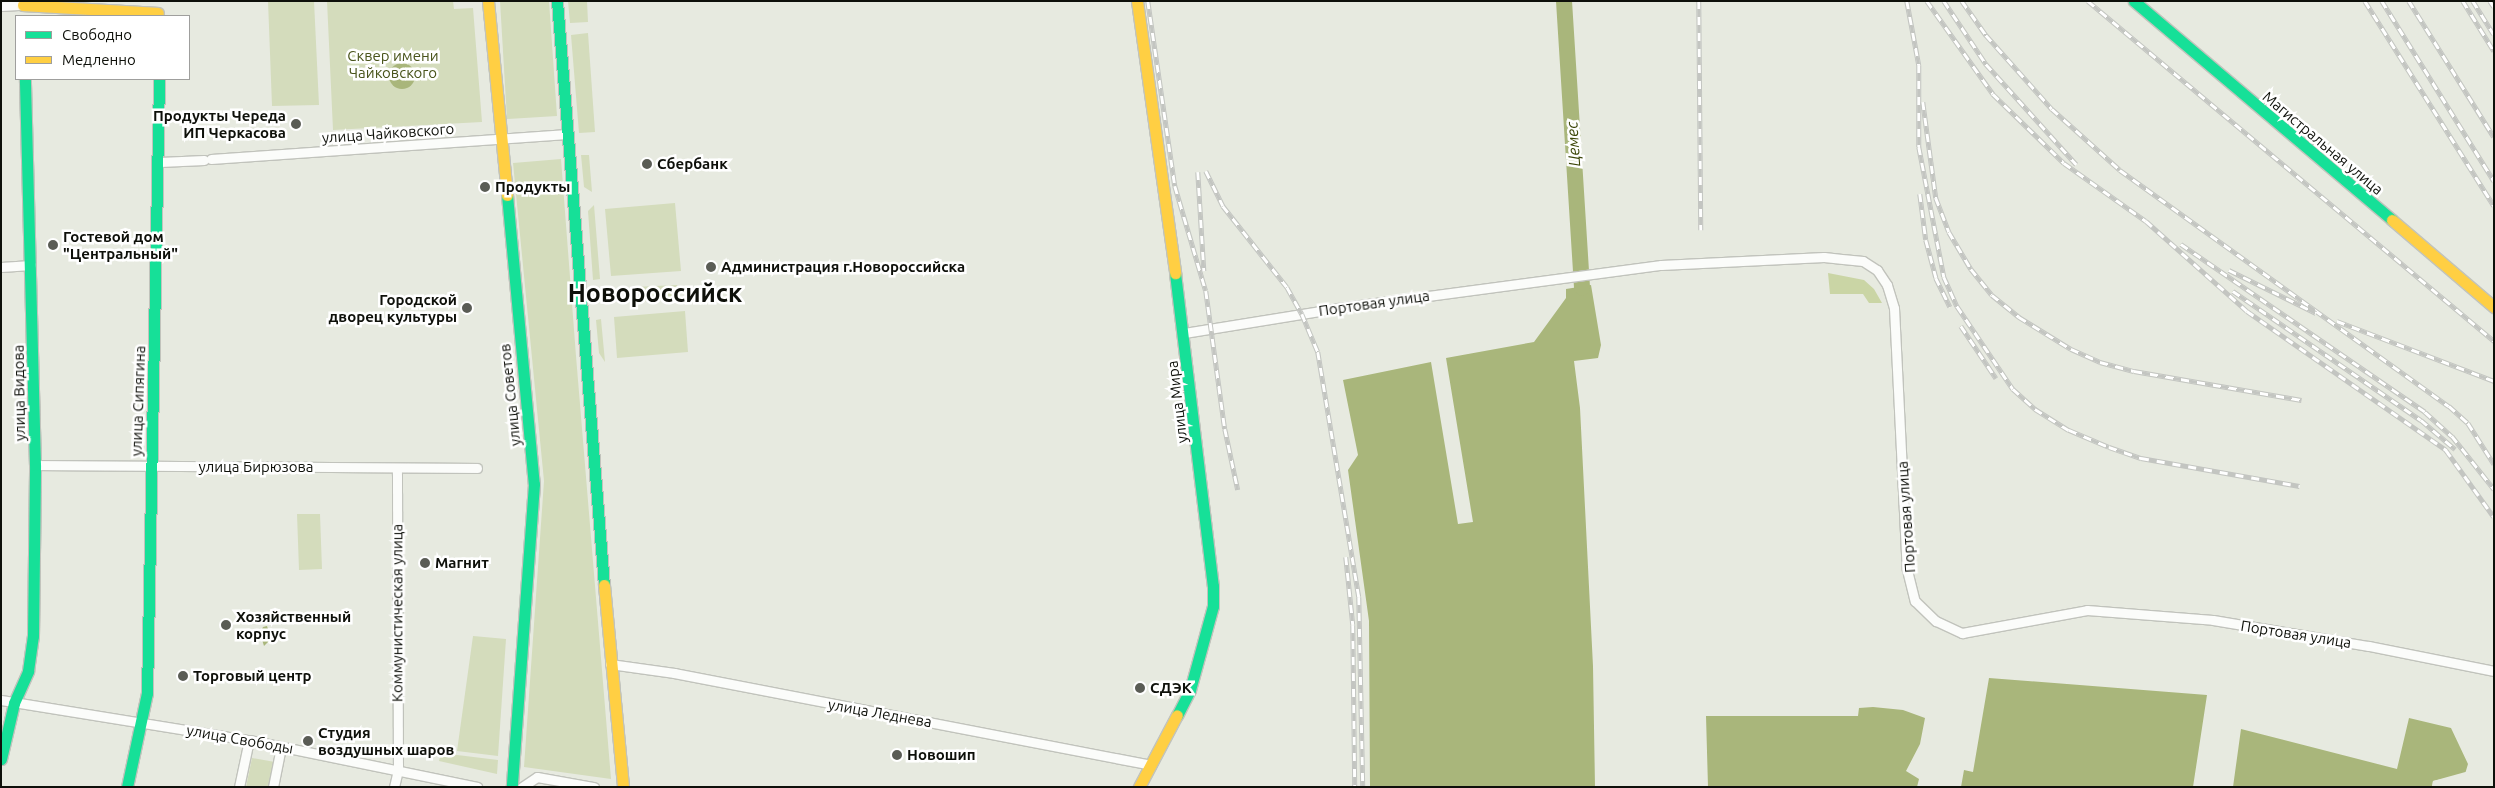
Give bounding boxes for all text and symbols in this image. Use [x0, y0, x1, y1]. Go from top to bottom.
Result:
legend [15, 15, 190, 80]
text: Свободно [62, 26, 132, 43]
park label: Сквер имени Чайковского [347, 46, 439, 81]
text: Медленно [62, 51, 136, 68]
street label: Магистральная улица [2259, 87, 2387, 199]
place label: Продукты Череда ИП Черкасова [153, 106, 286, 141]
marker: Продукты Череда ИП Черкасова [290, 118, 302, 130]
street label: улица Чайковского [321, 119, 455, 147]
water label: Цемес [1562, 121, 1584, 167]
place label: Сбербанк [657, 155, 728, 173]
marker: Сбербанк [641, 158, 653, 170]
place label: Продукты [495, 178, 570, 196]
marker: Продукты [479, 181, 491, 193]
place label: Гостевой дом "Центральный" [63, 227, 178, 262]
marker: Гостевой дом "Центральный" [47, 239, 59, 251]
place label: Администрация г.Новороссийска [721, 258, 965, 276]
marker: Администрация г.Новороссийска [705, 261, 717, 273]
district label: Новороссийск [568, 278, 742, 308]
street label: Портовая улица [1317, 286, 1431, 320]
place label: Городской дворец культуры [329, 290, 457, 325]
marker: Городской дворец культуры [461, 302, 473, 314]
street label: улица Советов [496, 343, 524, 447]
street label: улица Видова [9, 345, 29, 441]
street label: улица Сипягина [127, 345, 149, 457]
street label: улица Мира [1163, 360, 1191, 444]
street label: улица Бирюзова [198, 458, 314, 476]
street label: Портовая улица [1893, 461, 1919, 573]
street label: Коммунистическая улица [388, 524, 406, 702]
place label: Магнит [435, 554, 489, 572]
marker: Магнит [419, 557, 431, 569]
place label: Хозяйственный корпус [236, 607, 351, 642]
street label: Портовая улица [2239, 616, 2353, 652]
marker: Хозяйственный корпус [220, 619, 232, 631]
place label: Торговый центр [193, 667, 312, 685]
marker: Торговый центр [177, 670, 189, 682]
place label: СДЭК [1150, 679, 1192, 697]
marker: СДЭК [1134, 682, 1146, 694]
street label: улица Леднева [827, 695, 933, 731]
street label: улица Свободы [185, 721, 295, 757]
place label: Студия воздушных шаров [318, 723, 454, 758]
marker: Студия воздушных шаров [302, 735, 314, 747]
place label: Новошип [907, 746, 975, 764]
marker: Новошип [891, 749, 903, 761]

